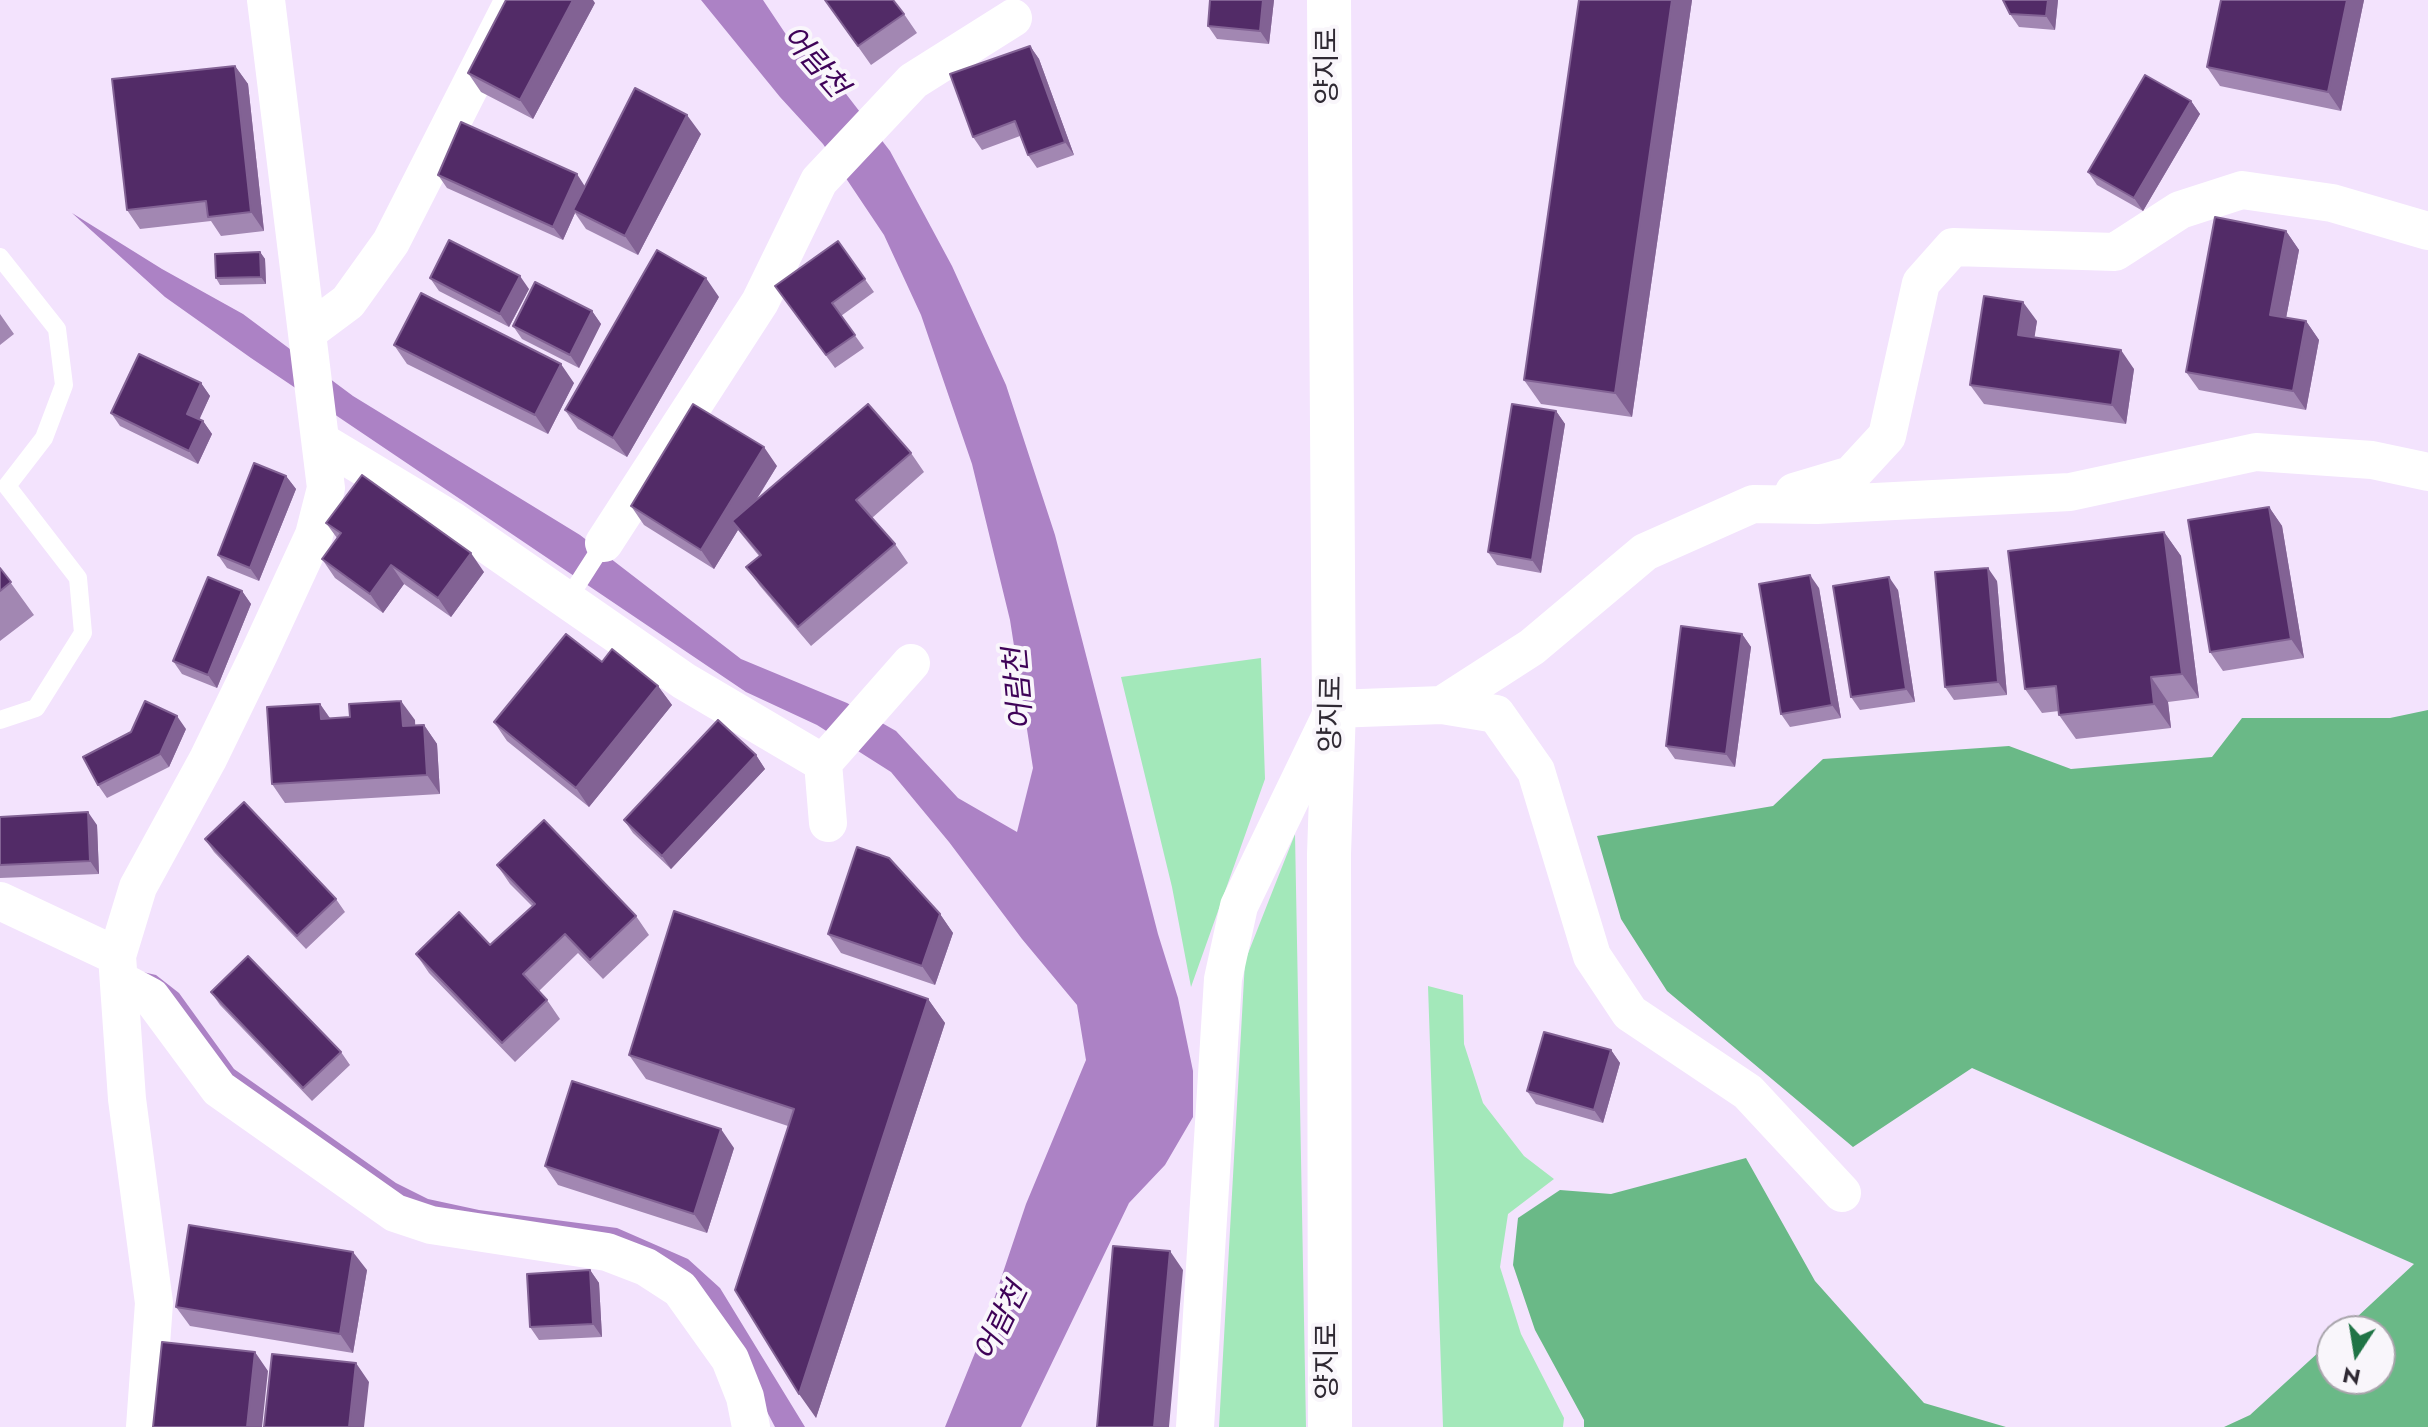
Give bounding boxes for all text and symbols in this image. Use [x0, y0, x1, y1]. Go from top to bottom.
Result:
water label: 어람천 [772, 20, 854, 106]
street label: 양지로 [1312, 27, 1346, 105]
water label: 어람천 [999, 646, 1043, 732]
street label: 양지로 [1316, 675, 1350, 753]
water label: 어람천 [969, 1278, 1037, 1368]
north arrow [2316, 1315, 2396, 1395]
street label: 양지로 [1312, 1322, 1346, 1400]
text: N [2340, 1359, 2363, 1394]

